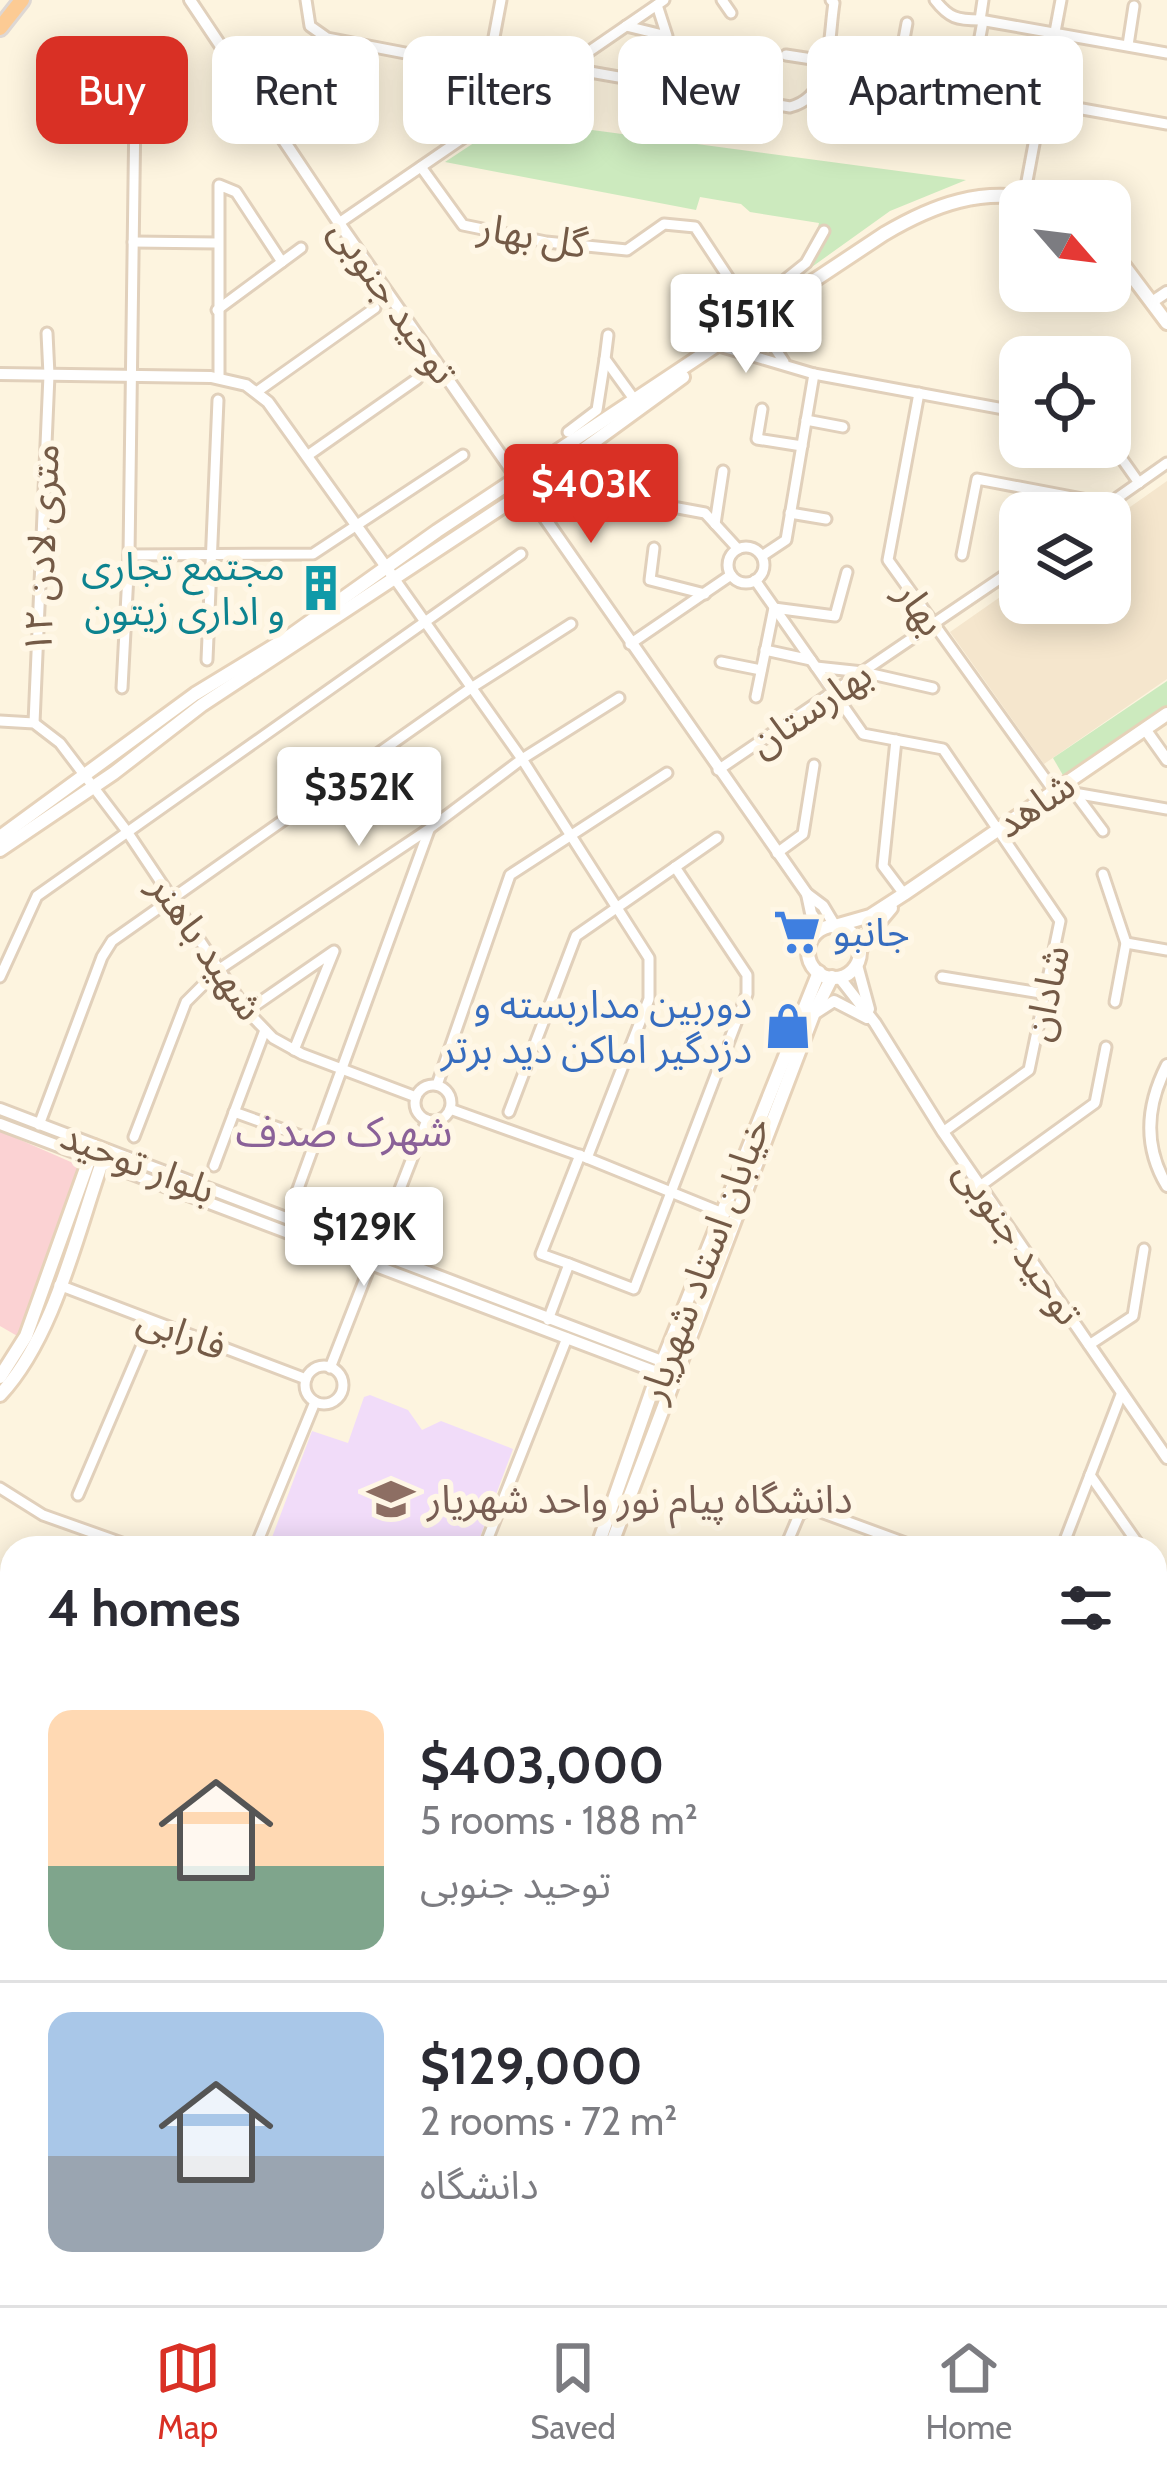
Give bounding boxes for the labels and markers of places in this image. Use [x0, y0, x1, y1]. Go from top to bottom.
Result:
pin: $151K [662, 274, 830, 376]
pin: $403K [507, 444, 675, 546]
place label: مجتمع تجاری و اداری زیتون [81, 542, 285, 635]
building icon: مجتمع تجاری و اداری زیتون [296, 563, 346, 613]
pin: $352K [275, 747, 443, 849]
supermarket icon: جانبو [772, 907, 822, 957]
place label: جانبو [833, 908, 910, 956]
place label: دوربین مداربسته و دزدگیر اماکن دید برتر [440, 980, 752, 1073]
shop icon: دوربین مداربسته و دزدگیر اماکن دید برتر [763, 1001, 813, 1051]
pin: $129K [280, 1187, 448, 1289]
school or university icon: دانشگاه پیام نور واحد شهریار [366, 1474, 416, 1524]
place label: دانشگاه پیام نور واحد شهریار [426, 1475, 853, 1529]

